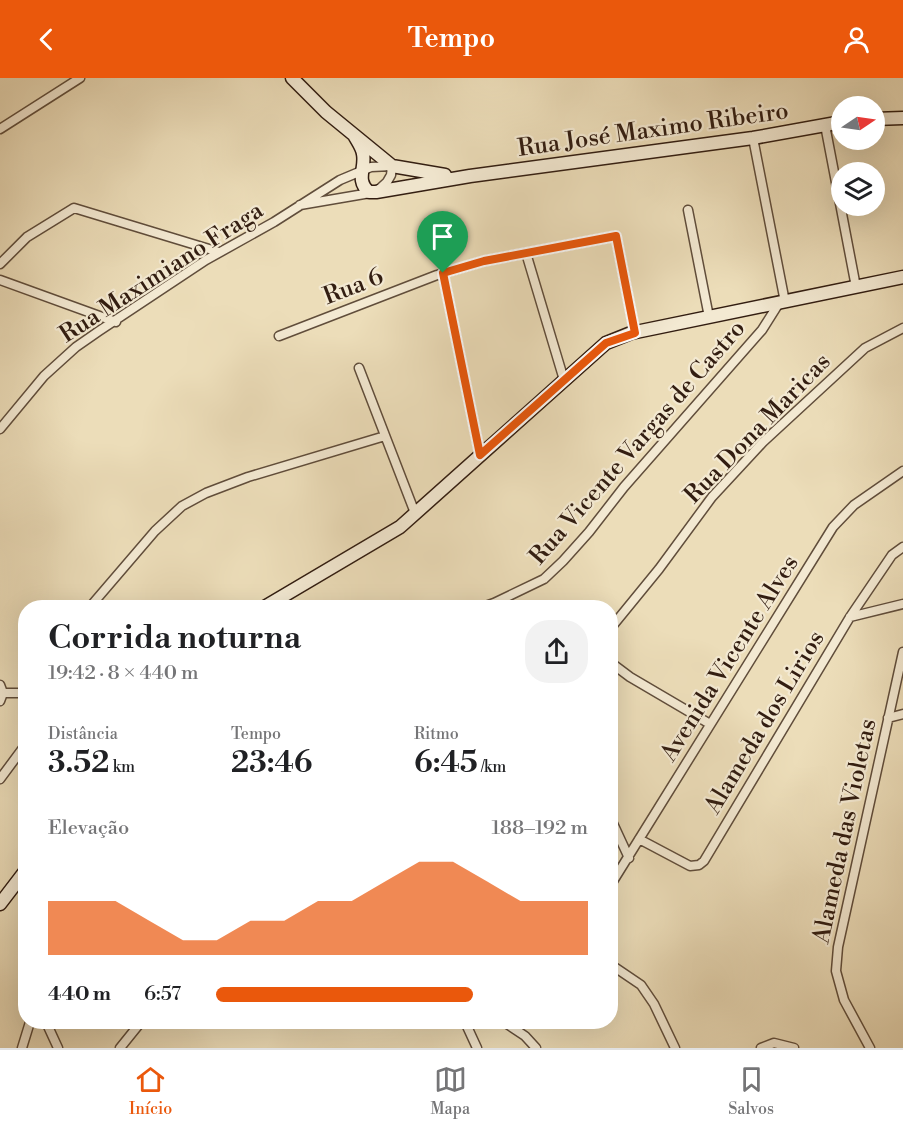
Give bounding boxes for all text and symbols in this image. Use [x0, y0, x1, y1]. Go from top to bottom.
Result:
text: Tempo [408, 22, 495, 56]
icon: back [30, 23, 63, 56]
icon: person [840, 23, 873, 56]
street label: Rua José Maximo Ribeiro [516, 96, 791, 164]
north arrow [831, 96, 885, 150]
map controls [831, 96, 885, 216]
button: layers [831, 162, 885, 216]
street label: Rua Maximiano Fraga [54, 195, 270, 350]
pin [417, 211, 468, 273]
icon: arrive [426, 220, 459, 253]
street label: Rua 6 [319, 262, 388, 312]
street label: Rua Vicente Vargas de Castro [523, 314, 752, 571]
street label: Rua Dona Maricas [678, 347, 837, 510]
street label: Avenida Vicente Alves [654, 550, 806, 768]
text: Corrida noturna [48, 618, 301, 659]
button: share [525, 620, 588, 683]
street label: Alameda dos Lirios [698, 625, 831, 821]
text: 19:42 · 8 × 440 m [48, 661, 199, 686]
street label: Alameda das Violetas [806, 716, 883, 947]
text: Distância [48, 724, 118, 744]
text: Tempo [231, 724, 281, 744]
text: Ritmo [414, 724, 459, 744]
text: 3.52 [48, 744, 109, 782]
text: 23:46 [231, 744, 313, 782]
text: 6:45 [414, 744, 478, 782]
text: km [109, 757, 135, 777]
text: /km [478, 757, 506, 777]
text: Elevação [48, 816, 129, 841]
text: 188–192 m [491, 816, 588, 841]
text: 440 m [48, 982, 111, 1007]
text: 6:57 [144, 982, 181, 1007]
tab: Início [129, 1063, 172, 1119]
tab: Mapa [430, 1063, 470, 1119]
tab: Salvos [728, 1063, 774, 1119]

